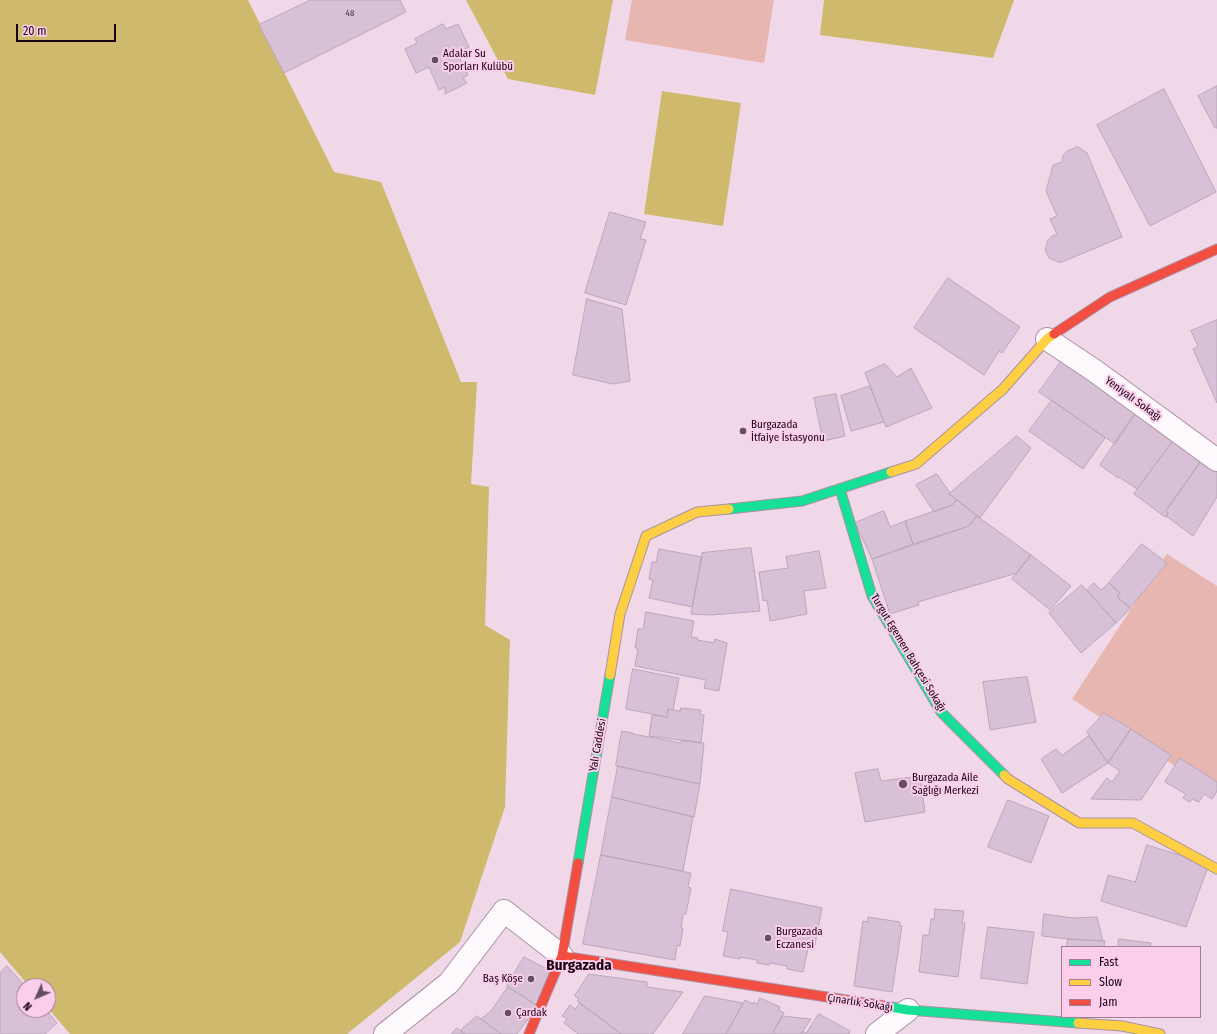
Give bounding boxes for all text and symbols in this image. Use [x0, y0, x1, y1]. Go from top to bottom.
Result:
house number: 48 [346, 8, 354, 18]
scale bar [18, 16, 118, 42]
text: 20 m [23, 24, 47, 38]
place label: Adalar Su Sporları Kulübü [443, 47, 513, 73]
marker: Adalar Su Sporları Kulübü [430, 55, 440, 65]
street label: Yeniyalı Sokağı [1102, 374, 1164, 424]
place label: Burgazada İtfaiye İstasyonu [751, 418, 825, 444]
marker: Burgazada İtfaiye İstasyonu [738, 426, 748, 436]
street label: Turgut Egemen Bahçesi Sokağı [867, 592, 949, 714]
street label: Yalı Caddesi [587, 717, 609, 773]
place label: Burgazada Aile Sağlığı Merkezi [912, 771, 979, 797]
marker: Burgazada Aile Sağlığı Merkezi [897, 778, 909, 790]
place label: Burgazada Eczanesi [776, 925, 823, 951]
marker: Burgazada Eczanesi [763, 933, 773, 943]
legend [1061, 946, 1201, 1018]
text: Fast [1099, 955, 1118, 969]
district label: Burgazada [546, 957, 612, 975]
place label: Baş Köşe [483, 972, 523, 986]
marker: Baş Köşe [526, 974, 536, 984]
text: Slow [1099, 975, 1122, 989]
north arrow [16, 978, 56, 1018]
street label: Çınarlık Sokağı [826, 991, 894, 1015]
text: Jam [1099, 995, 1117, 1009]
text: N [21, 999, 35, 1013]
place label: Çardak [516, 1006, 547, 1020]
marker: Çardak [503, 1008, 513, 1018]

